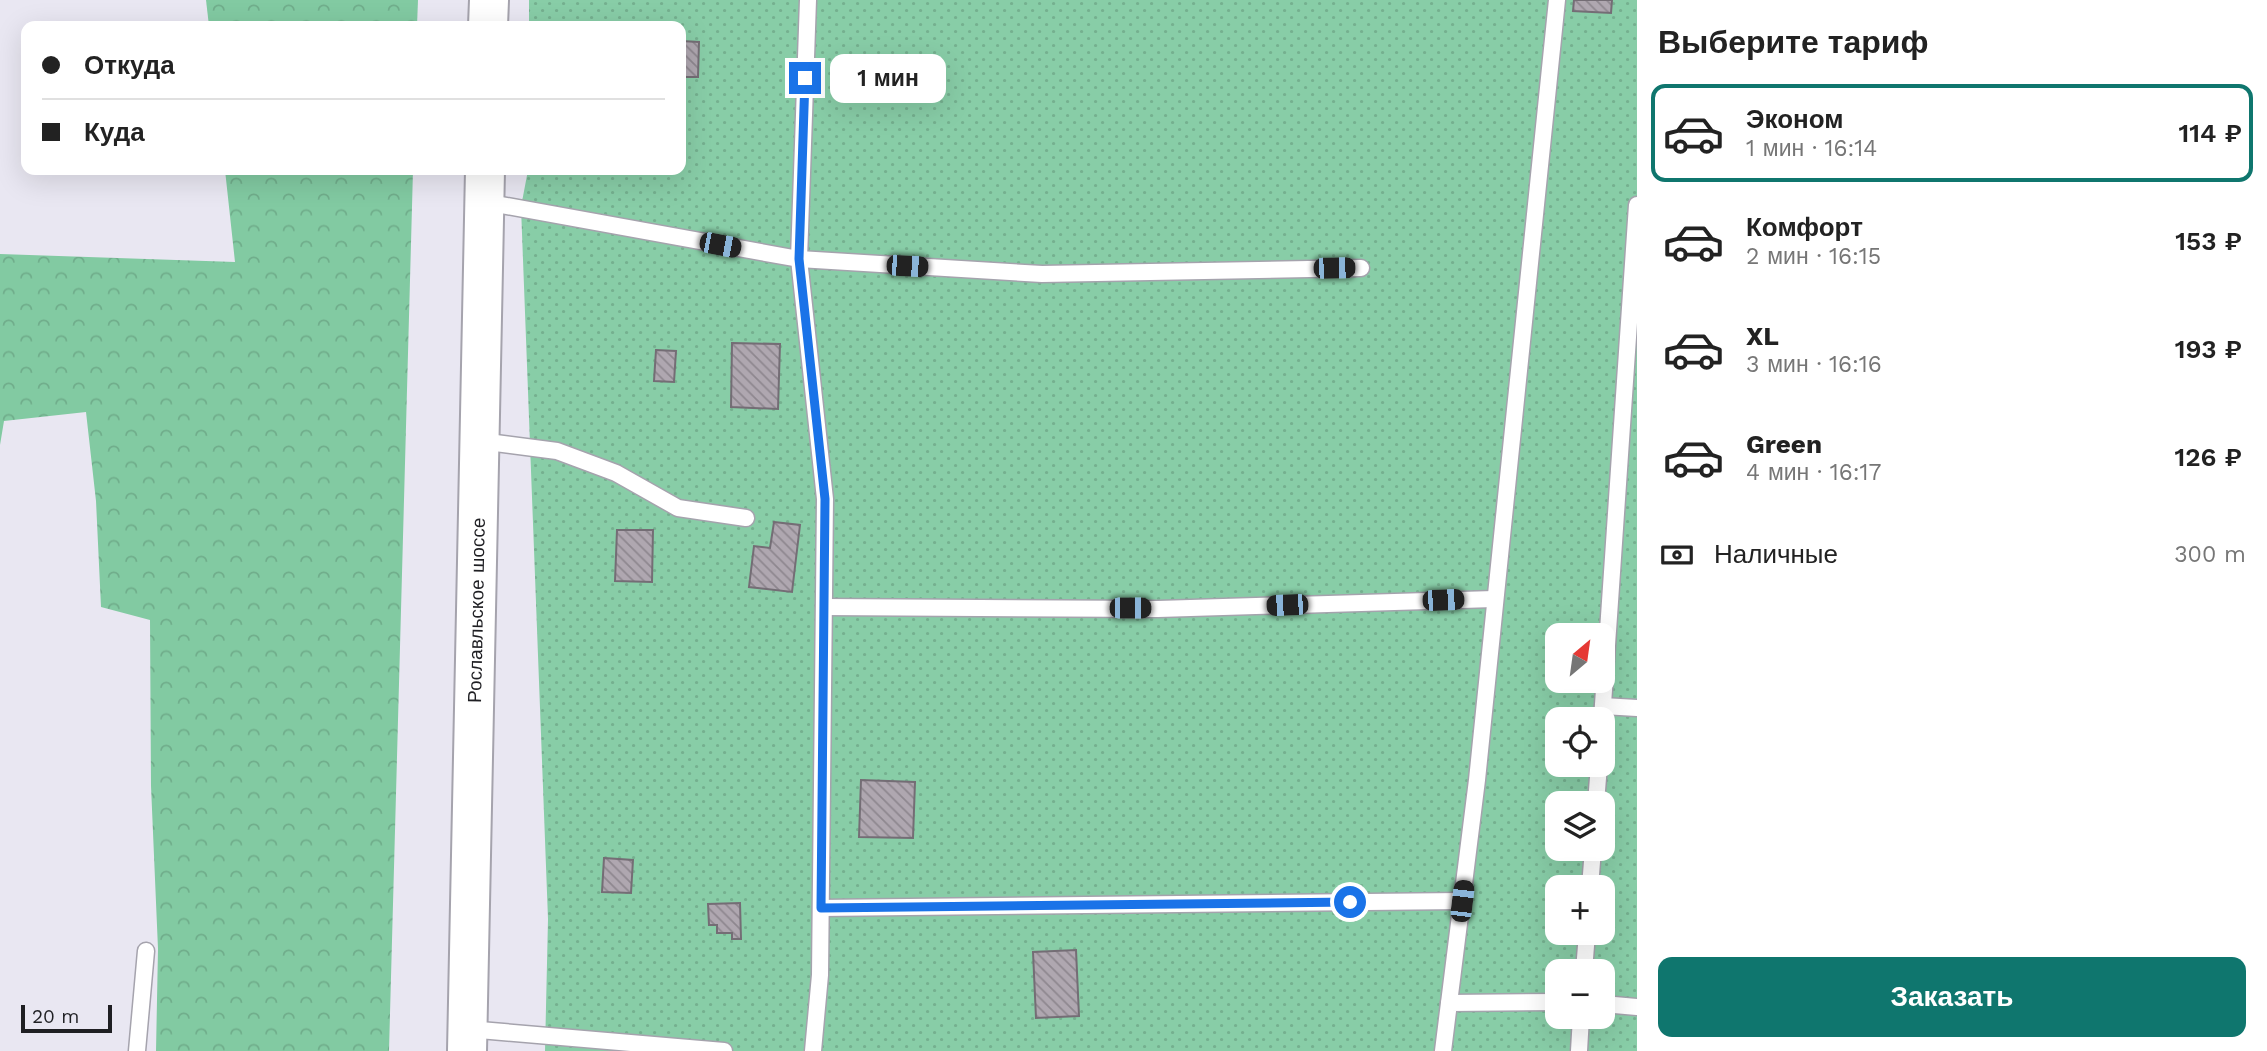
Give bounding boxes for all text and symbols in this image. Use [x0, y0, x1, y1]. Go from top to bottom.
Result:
text: Выберите тариф [1658, 23, 1929, 61]
text: Откуда [84, 50, 175, 80]
callout: 1 мин [830, 54, 945, 102]
route end [789, 62, 821, 94]
text: 1 мин [857, 65, 919, 92]
icon: car [1662, 102, 1725, 165]
text: Эконом [1746, 104, 1844, 134]
text: Куда [84, 117, 145, 147]
text: 114 ₽ [2178, 118, 2242, 148]
text: 1 мин · 16:14 [1746, 135, 1877, 162]
icon: car [1662, 210, 1725, 273]
text: Комфорт [1746, 212, 1863, 242]
text: 153 ₽ [2175, 226, 2242, 256]
car [698, 231, 743, 259]
text: 2 мин · 16:15 [1746, 243, 1881, 270]
car [886, 254, 929, 278]
car [1313, 257, 1356, 279]
icon: car [1662, 318, 1725, 381]
text: XL [1746, 321, 1779, 351]
text: 193 ₽ [2175, 334, 2242, 364]
text: 3 мин · 16:16 [1746, 351, 1882, 378]
icon: car [1662, 426, 1725, 489]
text: Green [1746, 429, 1822, 459]
text: 126 ₽ [2174, 442, 2242, 472]
text: 4 мин · 16:17 [1746, 459, 1881, 486]
street label: Рославльское шоссе [463, 517, 490, 703]
icon: cash [1658, 536, 1696, 574]
text: Наличные [1714, 539, 1838, 569]
text: 300 m [2174, 541, 2246, 568]
car [1422, 589, 1465, 611]
car [1266, 594, 1309, 616]
car [1110, 598, 1152, 619]
north arrow [1545, 623, 1615, 693]
map controls [1545, 623, 1615, 1029]
button: locate [1545, 707, 1615, 777]
button: layers [1545, 791, 1615, 861]
button: + [1545, 875, 1615, 945]
car [1450, 879, 1475, 923]
route start [1334, 886, 1366, 918]
button: Заказать [1658, 957, 2246, 1037]
button: − [1545, 959, 1615, 1029]
scale bar [21, 1002, 112, 1034]
text: 20 m [32, 1005, 79, 1028]

